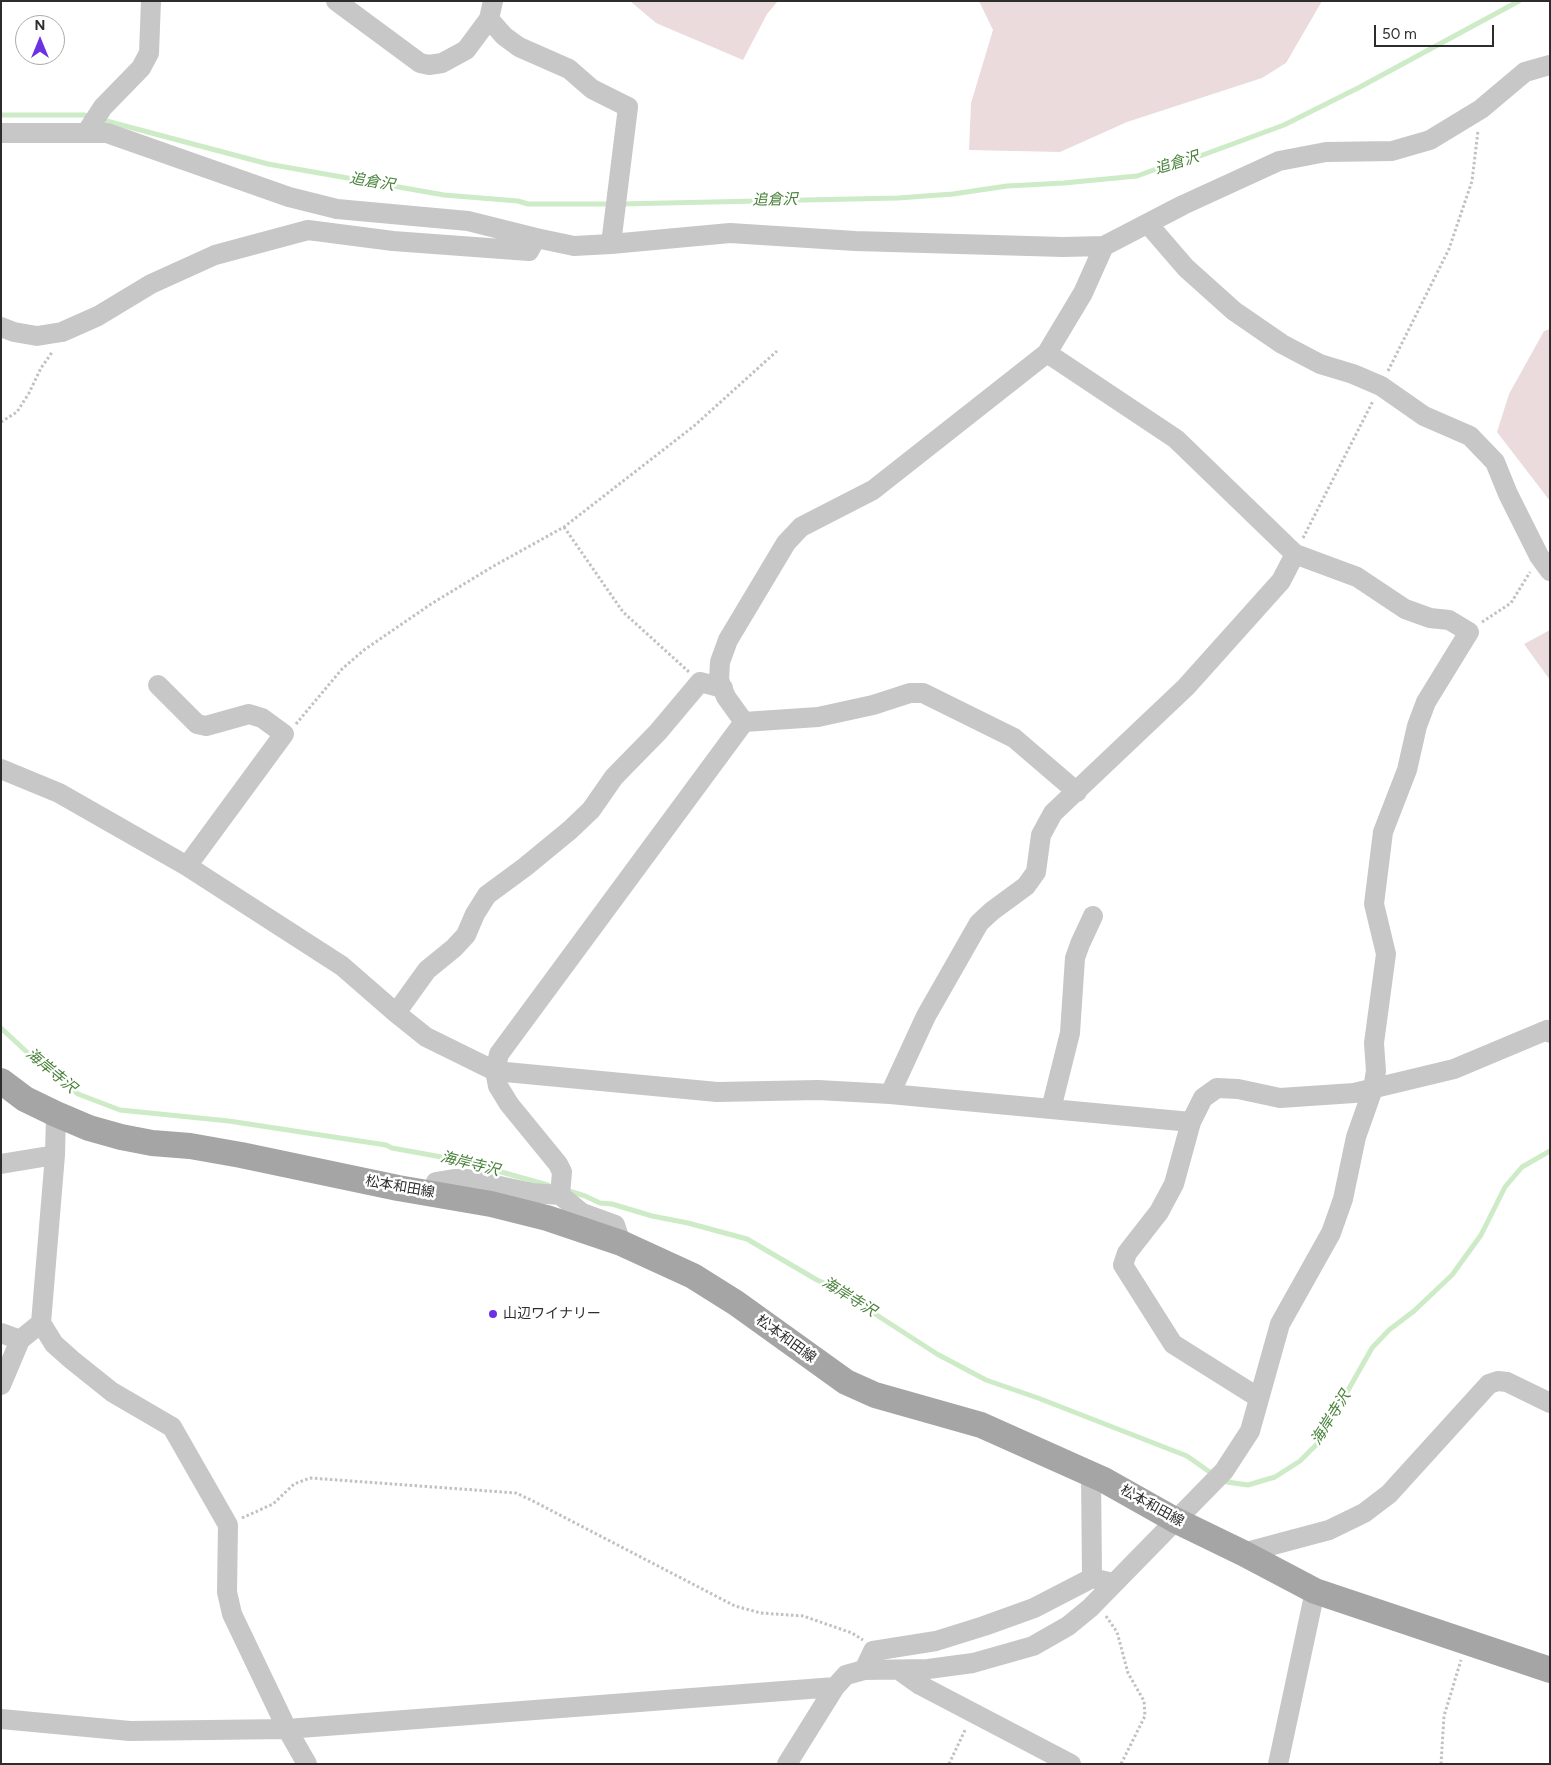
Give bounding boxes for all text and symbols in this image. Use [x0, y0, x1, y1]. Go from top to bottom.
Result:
north arrow [15, 15, 65, 65]
scale bar [1376, 15, 1496, 47]
text: N [35, 17, 45, 34]
text: 50 m [1382, 25, 1417, 43]
water label: 追倉沢 [1153, 148, 1201, 178]
water label: 追倉沢 [348, 169, 396, 195]
water label: 追倉沢 [752, 191, 798, 209]
water label: 海岸寺沢 [22, 1045, 80, 1097]
water label: 海岸寺沢 [439, 1148, 501, 1180]
street label: 松本和田線 [364, 1173, 436, 1201]
water label: 海岸寺沢 [819, 1273, 879, 1321]
place label: 山辺ワイナリー [503, 1306, 601, 1322]
marker: 山辺ワイナリー [487, 1308, 499, 1320]
street label: 松本和田線 [753, 1312, 819, 1366]
water label: 海岸寺沢 [1307, 1388, 1355, 1448]
street label: 松本和田線 [1117, 1482, 1187, 1530]

